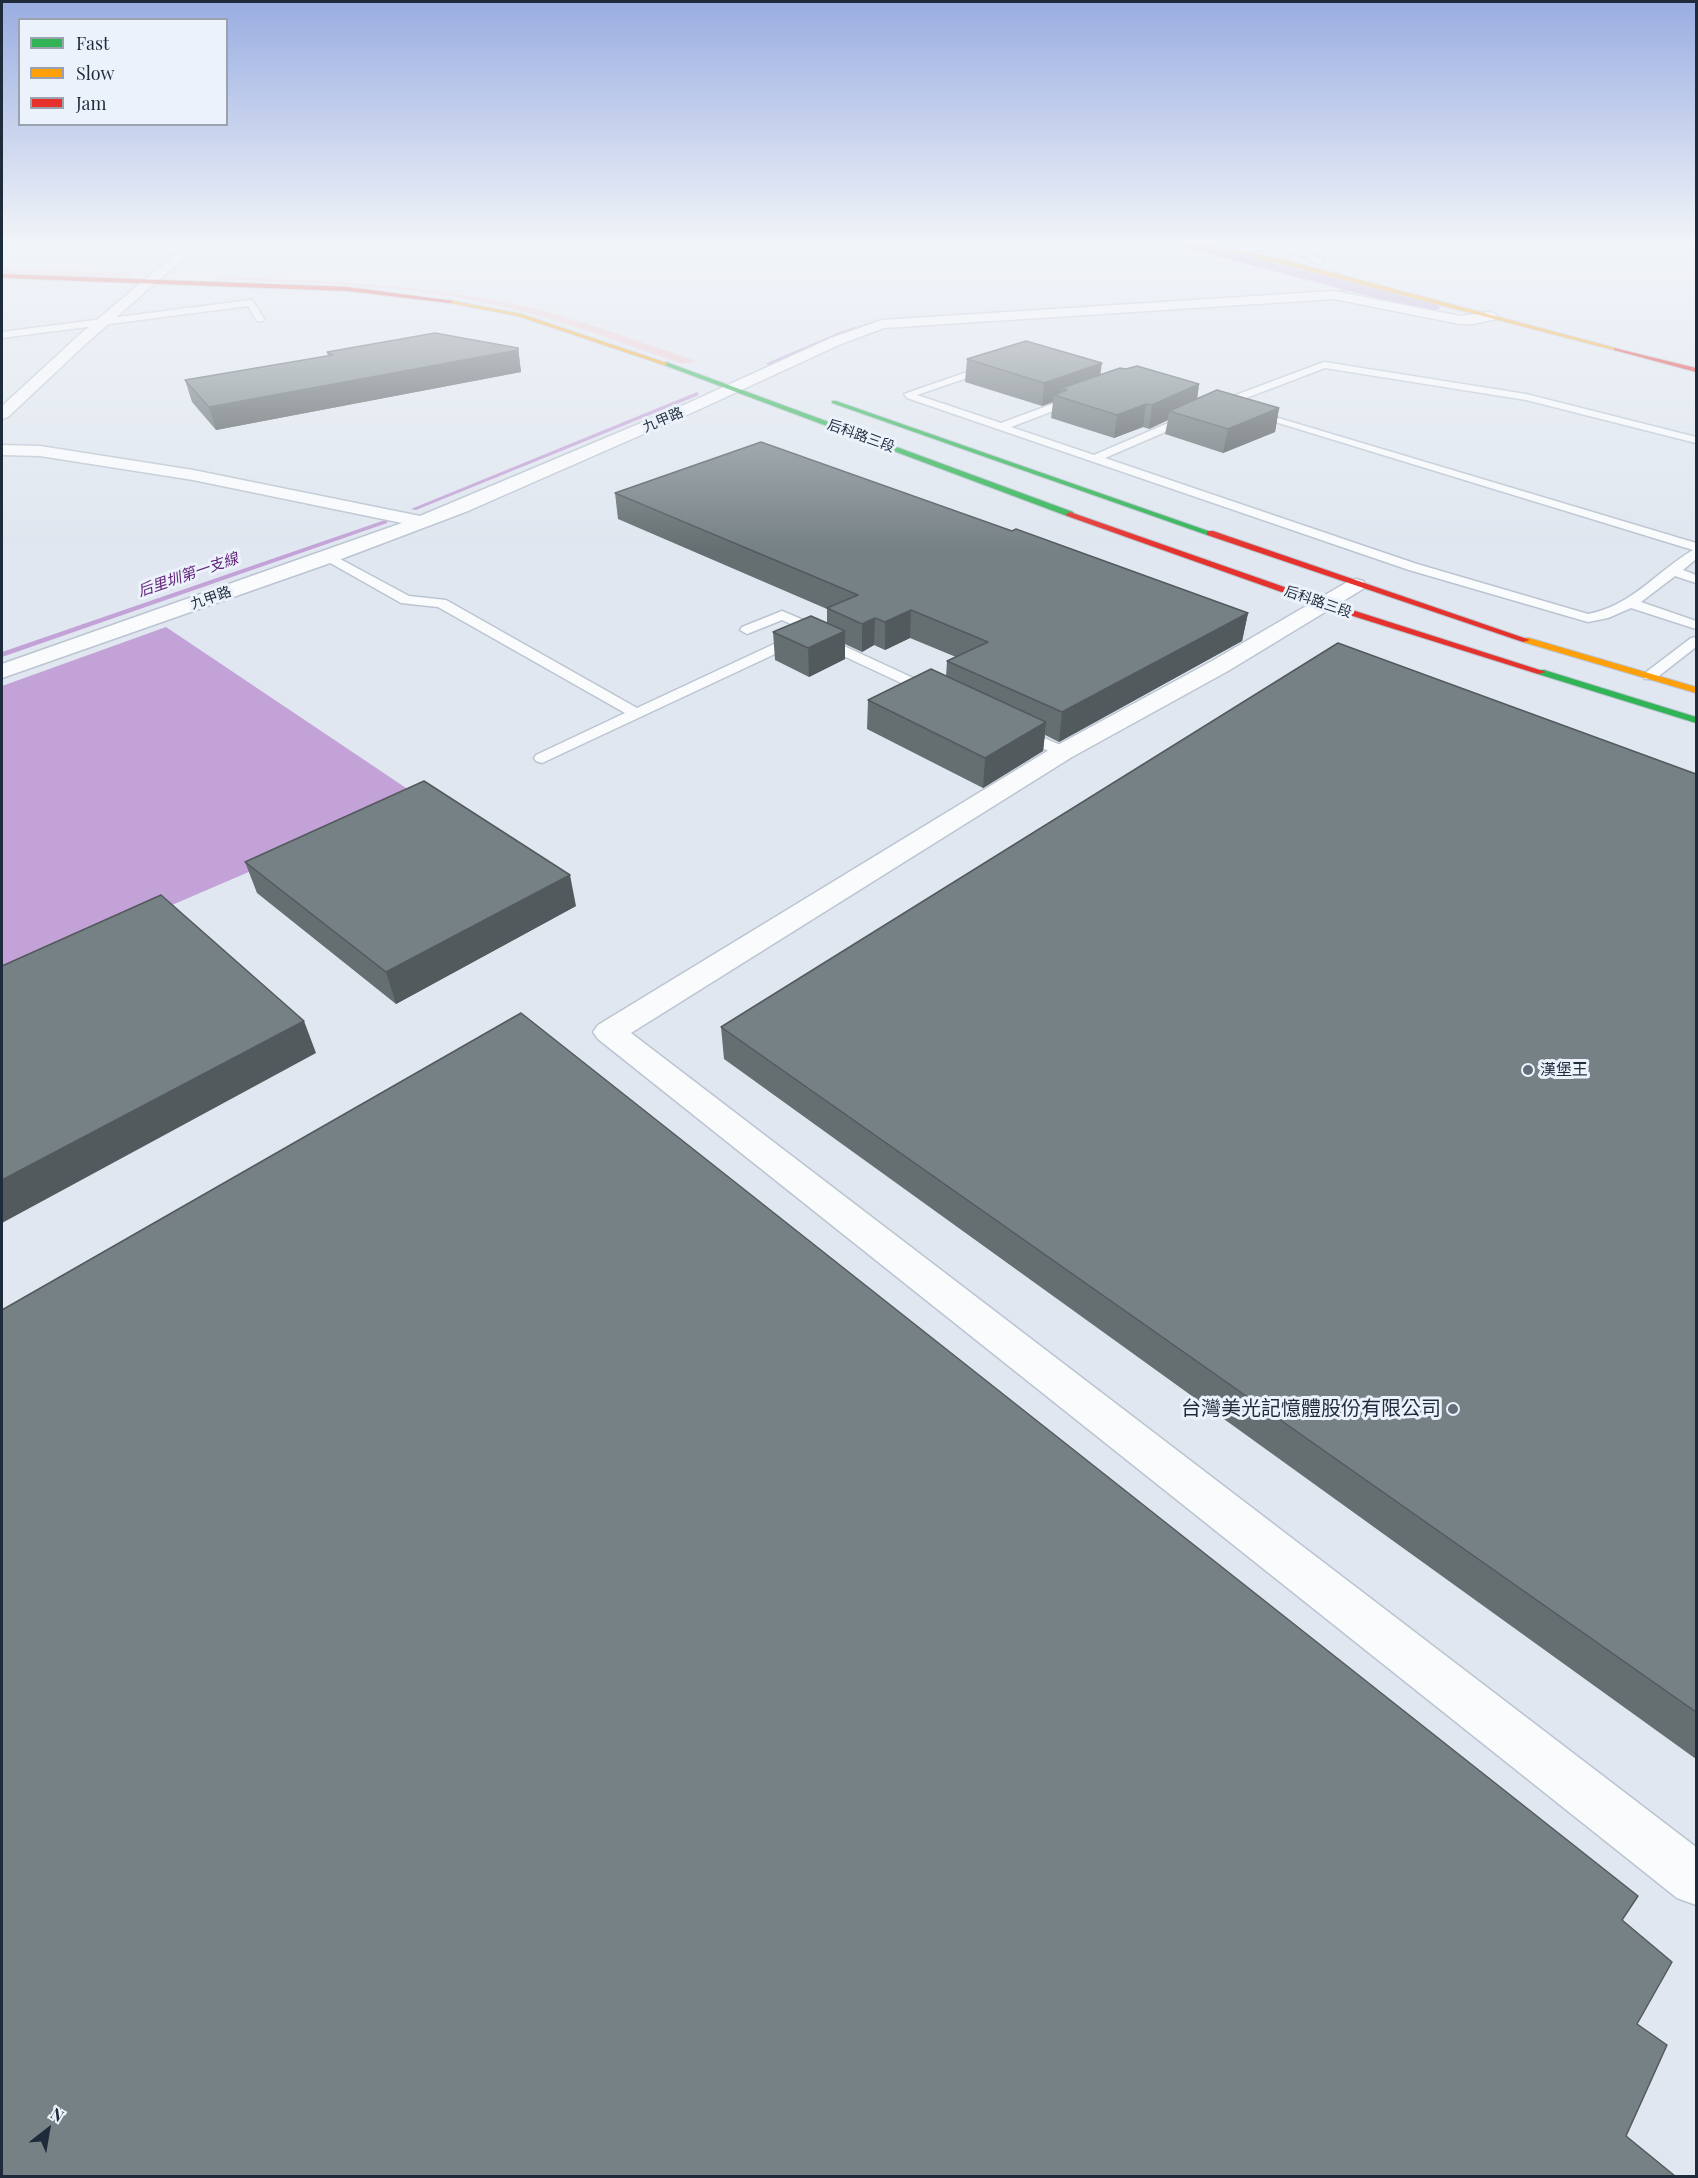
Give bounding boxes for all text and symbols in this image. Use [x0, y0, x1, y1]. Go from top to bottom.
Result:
legend [18, 18, 228, 126]
text: Fast [76, 31, 109, 55]
text: Slow [76, 61, 114, 85]
text: Jam [76, 91, 106, 115]
street label: 九甲路 [640, 404, 686, 436]
street label: 后科路三段 [825, 416, 897, 456]
water label: 后里圳第一支線 [135, 549, 241, 601]
street label: 九甲路 [188, 583, 234, 613]
street label: 后科路三段 [1282, 583, 1354, 621]
place label: 漢堡王 [1540, 1060, 1588, 1080]
marker: 漢堡王 [1521, 1063, 1535, 1077]
place label: 台灣美光記憶體股份有限公司 [1181, 1397, 1441, 1421]
marker: 台灣美光記憶體股份有限公司 [1446, 1402, 1460, 1416]
north arrow [18, 2100, 78, 2160]
text: N [47, 2102, 68, 2126]

